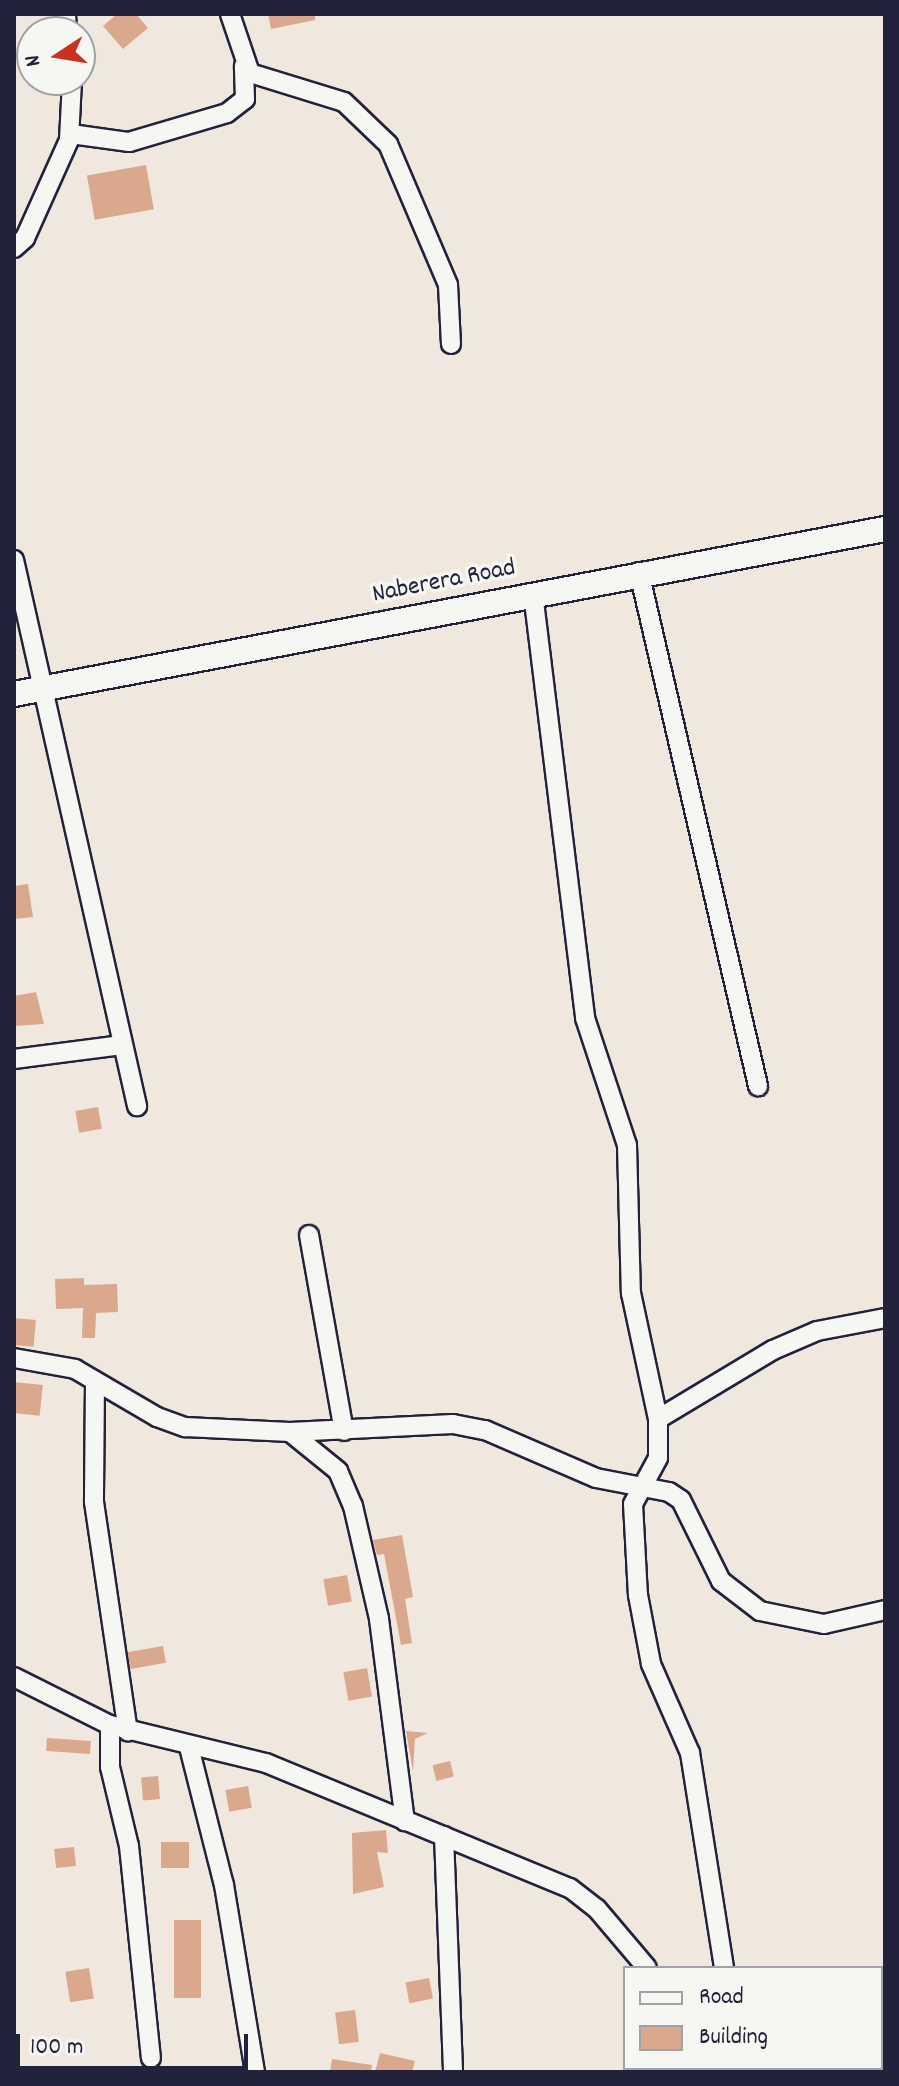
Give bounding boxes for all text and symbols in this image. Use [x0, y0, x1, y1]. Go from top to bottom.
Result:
north arrow [16, 16, 96, 96]
text: N [18, 52, 50, 69]
street label: Naberera Road [370, 553, 518, 611]
legend [623, 1966, 883, 2070]
text: Road [699, 1981, 744, 2015]
scale bar [20, 2018, 252, 2068]
text: Building [699, 2021, 768, 2055]
text: 100 m [30, 2031, 83, 2065]

